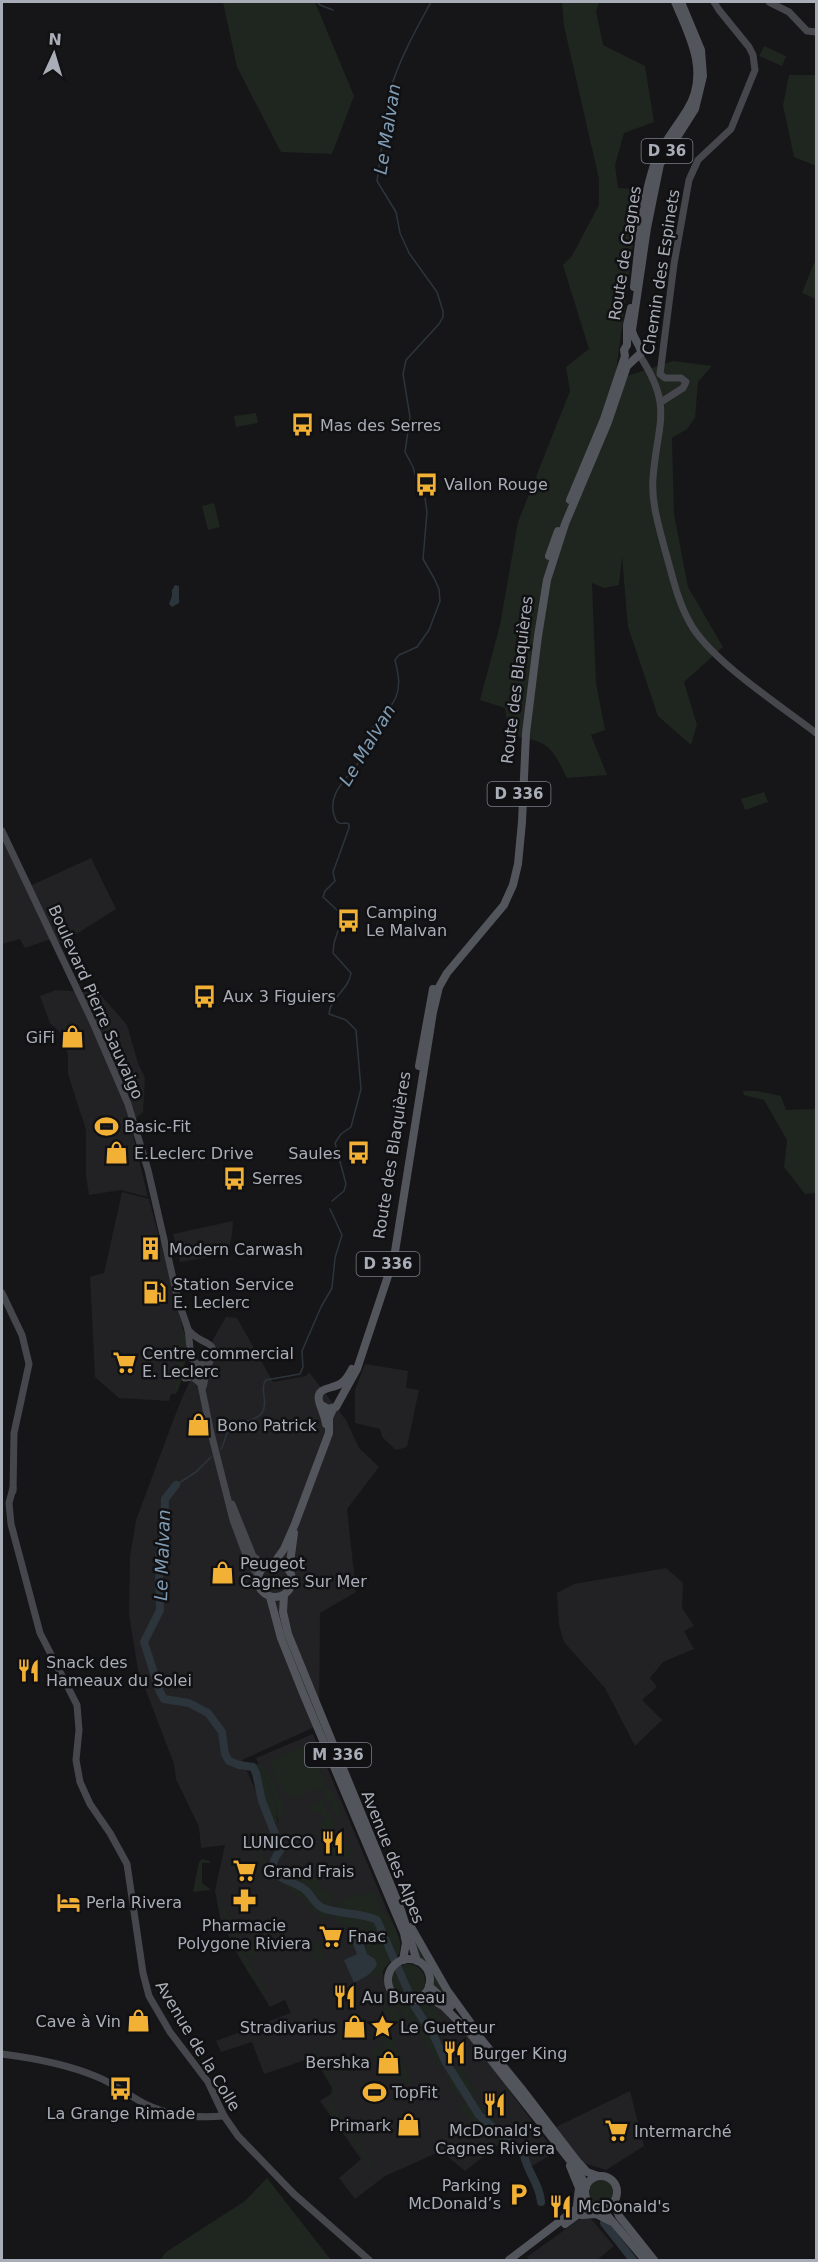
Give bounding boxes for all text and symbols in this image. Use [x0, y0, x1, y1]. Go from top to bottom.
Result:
north arrow [24, 24, 84, 84]
text: N [48, 30, 62, 49]
water label: Le Malvan [369, 82, 405, 176]
road number: D 36 [642, 139, 692, 163]
street label: Route de Cagnes [605, 184, 645, 322]
street label: Chemin des Espinets [639, 188, 683, 356]
bus stop icon: Mas des Serres [289, 412, 315, 438]
place label: Mas des Serres [320, 416, 441, 435]
bus stop icon: Vallon Rouge [413, 471, 439, 497]
place label: Vallon Rouge [444, 475, 548, 494]
street label: Route des Blaquières [497, 595, 537, 765]
water label: Le Malvan [334, 700, 400, 790]
road number: D 336 [488, 782, 550, 806]
street label: Boulevard Pierre Sauvaigo [44, 902, 148, 1102]
place label: Camping Le Malvan [366, 903, 447, 940]
bus stop icon: Camping Le Malvan [335, 908, 361, 934]
bus stop icon: Aux 3 Figuiers [192, 983, 218, 1009]
place label: Aux 3 Figuiers [223, 987, 336, 1006]
shop icon: GiFi [60, 1024, 86, 1050]
place label: GiFi [26, 1028, 55, 1047]
street label: Route des Blaquières [369, 1070, 415, 1240]
sports icon: Basic-Fit [93, 1113, 119, 1139]
place label: Basic-Fit [124, 1117, 191, 1136]
shop icon: E.Leclerc Drive [103, 1140, 129, 1166]
bus stop icon: Saules [346, 1140, 372, 1166]
place label: E.Leclerc Drive [134, 1144, 254, 1163]
place label: Saules [288, 1144, 341, 1163]
bus stop icon: Serres [221, 1165, 247, 1191]
place label: Serres [252, 1169, 303, 1188]
building icon: Modern Carwash [138, 1236, 164, 1262]
place label: Modern Carwash [169, 1240, 303, 1259]
road number: D 336 [356, 1252, 420, 1276]
place label: Station Service E. Leclerc [173, 1275, 294, 1312]
fuel station icon: Station Service E. Leclerc [142, 1280, 168, 1306]
place label: Centre commercial E. Leclerc [142, 1344, 294, 1381]
supermarket icon: Centre commercial E. Leclerc [111, 1349, 137, 1375]
shop icon: Bono Patrick [186, 1412, 212, 1438]
place label: Bono Patrick [217, 1416, 318, 1435]
water label: Le Malvan [150, 1509, 174, 1601]
place label: Peugeot Cagnes Sur Mer [240, 1554, 367, 1591]
shop icon: Peugeot Cagnes Sur Mer [209, 1559, 235, 1585]
place label: Snack des Hameaux du Solei [46, 1653, 192, 1690]
restaurant icon: Snack des Hameaux du Solei [15, 1658, 41, 1684]
road number: M 336 [305, 1743, 371, 1767]
street label: Avenue des Alpes [358, 1788, 428, 1926]
restaurant icon: LUNICCO [319, 1829, 345, 1855]
place label: LUNICCO [243, 1833, 314, 1852]
supermarket icon: Grand Frais [232, 1858, 258, 1884]
place label: Grand Frais [263, 1862, 354, 1881]
pharmacy icon: Pharmacie Polygone Riviera [231, 1887, 257, 1913]
hotel icon: Perla Rivera [55, 1889, 81, 1915]
place label: Perla Rivera [86, 1893, 182, 1912]
place label: Pharmacie Polygone Riviera [177, 1916, 311, 1953]
supermarket icon: Fnac [317, 1923, 343, 1949]
place label: Fnac [348, 1927, 386, 1946]
street label: Avenue de la Colle [152, 1977, 244, 2115]
restaurant icon: Au Bureau [331, 1984, 357, 2010]
place label: Au Bureau [362, 1988, 445, 2007]
shop icon: Cave à Vin [126, 2008, 152, 2034]
place label: Cave à Vin [36, 2012, 121, 2031]
shop icon: Stradivarius [341, 2014, 367, 2040]
place icon: Le Guetteur [369, 2014, 395, 2040]
place label: Stradivarius [240, 2018, 336, 2037]
place label: Le Guetteur [400, 2018, 495, 2037]
restaurant icon: Burger King [442, 2040, 468, 2066]
place label: Burger King [473, 2044, 567, 2063]
shop icon: Bershka [375, 2049, 401, 2075]
place label: Bershka [305, 2053, 370, 2072]
bus stop icon: La Grange Rimade [108, 2075, 134, 2101]
sports icon: TopFit [361, 2079, 387, 2105]
place label: TopFit [391, 2083, 438, 2102]
restaurant icon: McDonald's Cagnes Riviera [482, 2092, 508, 2118]
place label: La Grange Rimade [47, 2104, 195, 2123]
shop icon: Primark [396, 2112, 422, 2138]
place label: Primark [329, 2116, 392, 2135]
supermarket icon: Intermarché [603, 2118, 629, 2144]
place label: McDonald's Cagnes Riviera [435, 2121, 555, 2158]
place label: Intermarché [634, 2122, 732, 2141]
place label: Parking McDonald’s [408, 2176, 501, 2213]
parking icon: Parking McDonald’s [506, 2181, 532, 2207]
restaurant icon: McDonald's [547, 2193, 573, 2219]
place label: McDonald's [578, 2197, 670, 2216]

